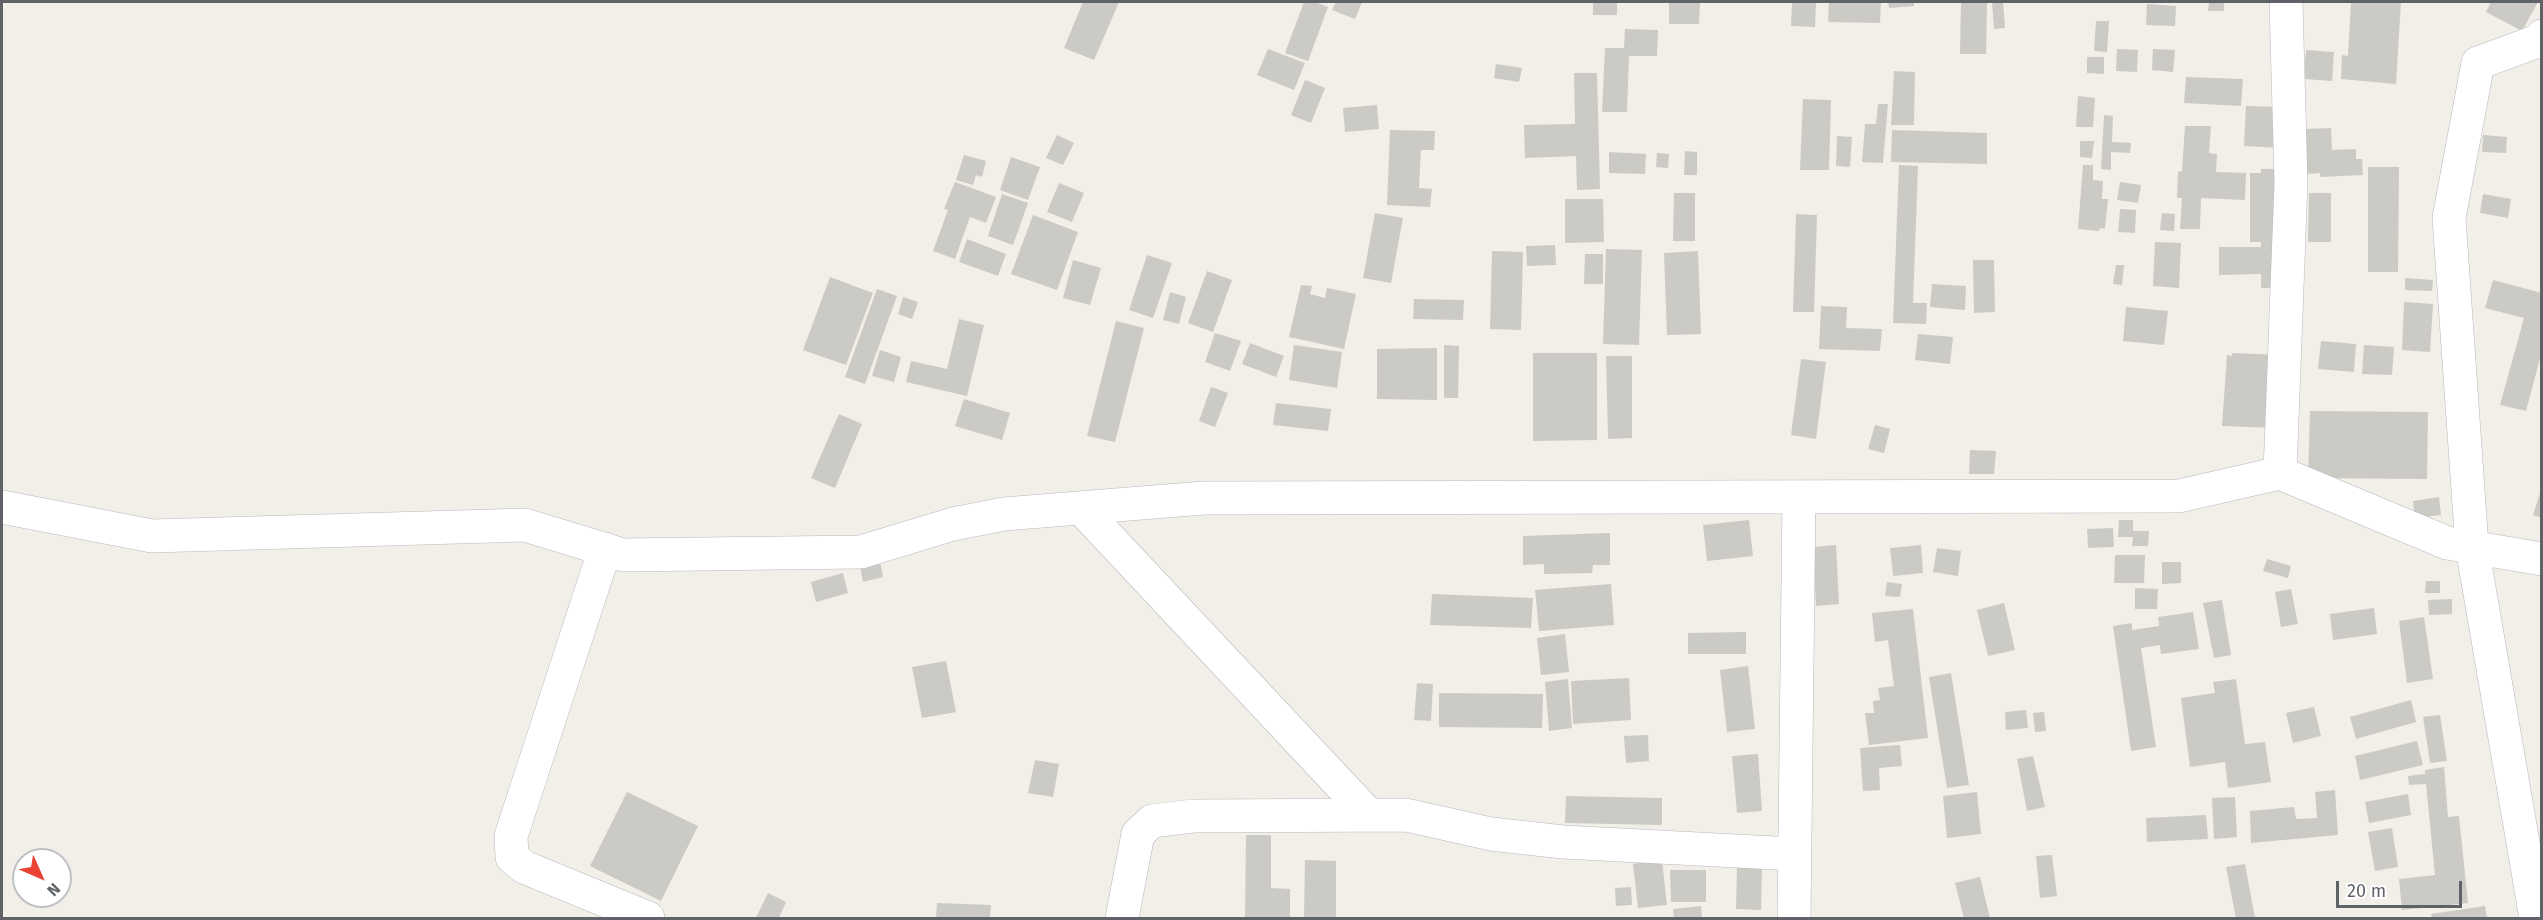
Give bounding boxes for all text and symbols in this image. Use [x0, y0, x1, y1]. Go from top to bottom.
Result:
north arrow [12, 848, 72, 908]
scale bar [2339, 869, 2465, 907]
text: N [43, 879, 64, 900]
text: 20 m [2347, 880, 2386, 902]

